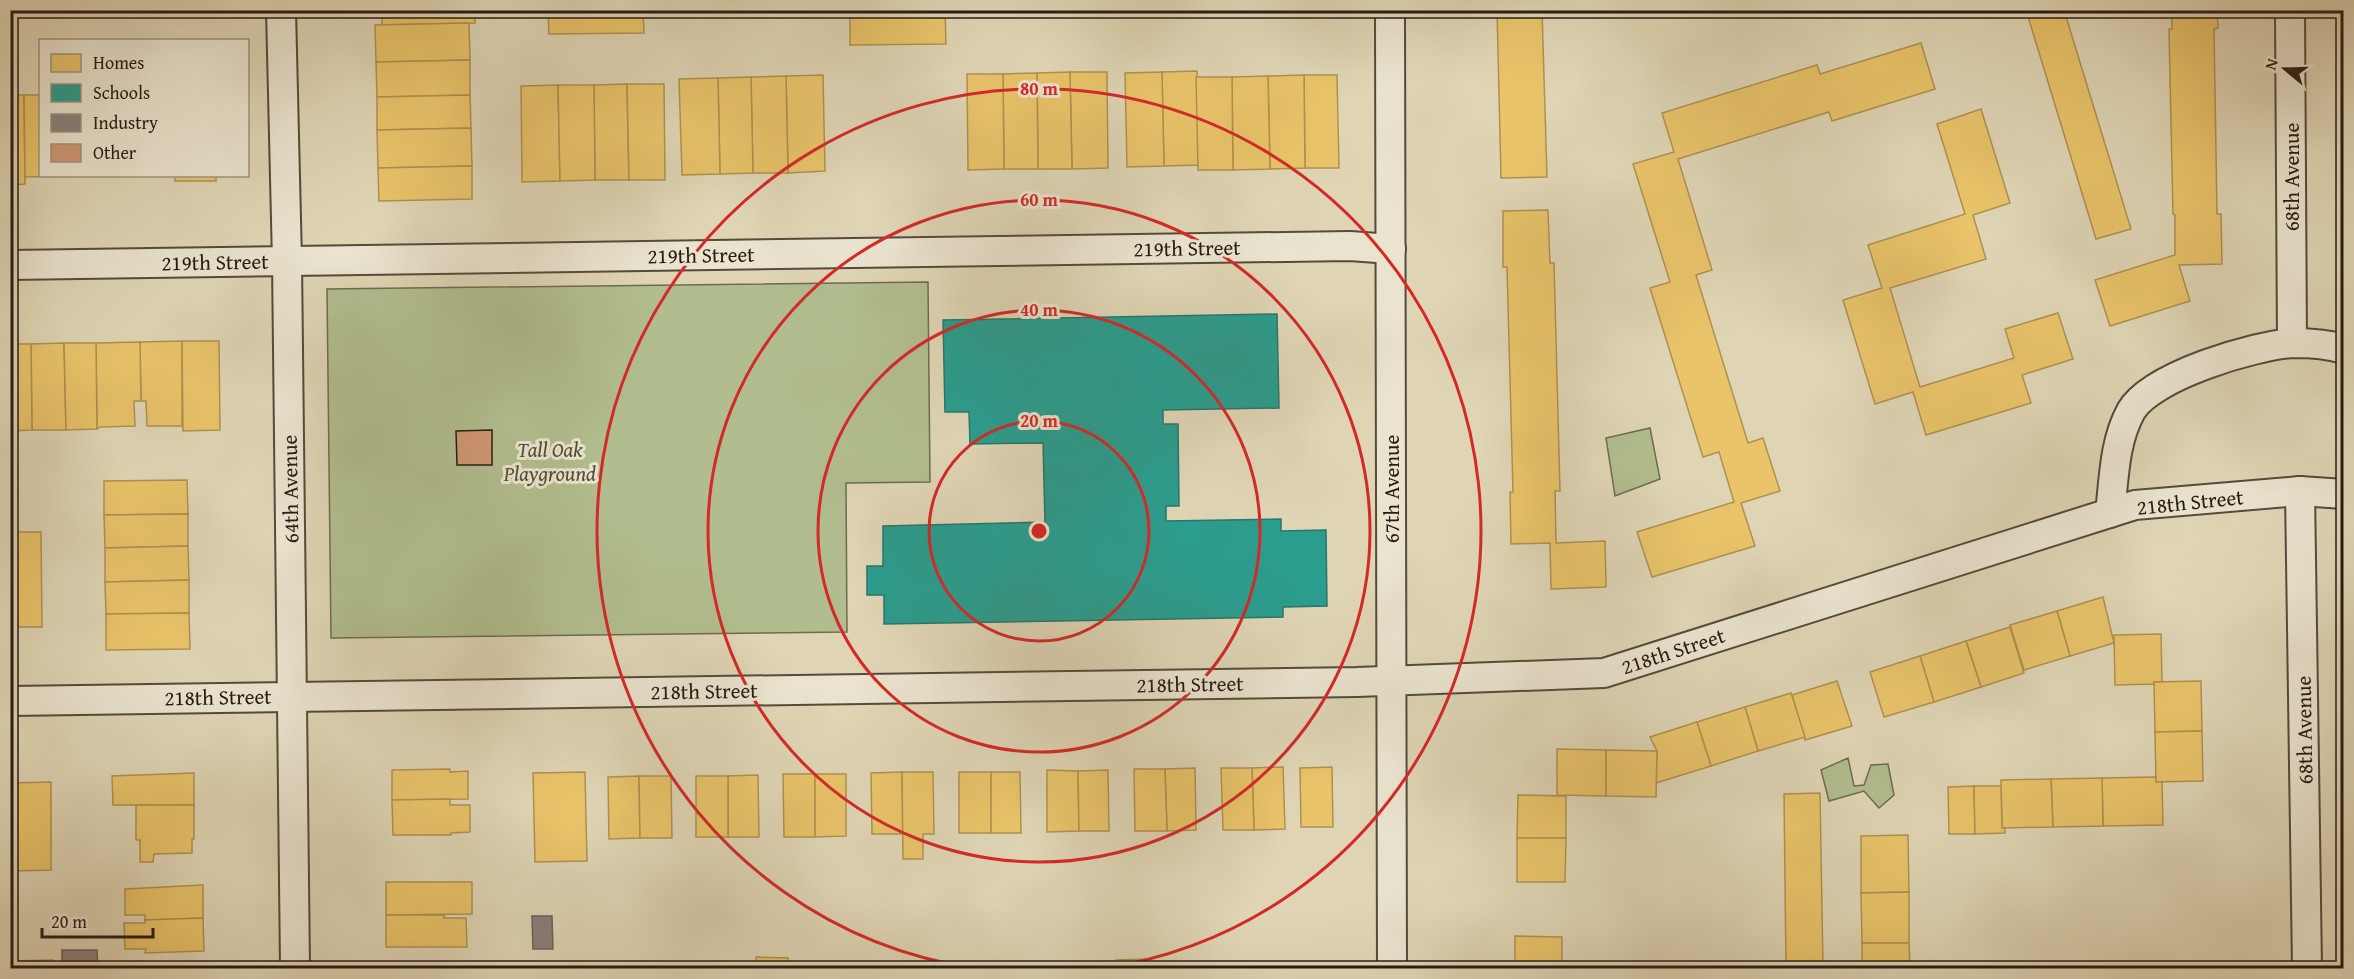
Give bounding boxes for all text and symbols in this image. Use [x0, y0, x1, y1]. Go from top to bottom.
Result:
legend [39, 39, 249, 177]
north arrow [2255, 39, 2315, 99]
text: Homes [93, 49, 144, 76]
text: N [2258, 55, 2284, 73]
text: 80 m [1020, 75, 1059, 102]
text: Schools [93, 79, 150, 106]
text: Industry [93, 109, 158, 136]
street label: 68th Avenue [2276, 123, 2307, 231]
text: Other [93, 139, 137, 166]
text: 60 m [1020, 186, 1059, 213]
street label: 219th Street [1133, 232, 1241, 264]
street label: 219th Street [647, 239, 755, 271]
street label: 219th Street [161, 246, 269, 278]
text: 40 m [1020, 296, 1059, 323]
text: 20 m [1020, 407, 1059, 434]
street label: 64th Avenue [274, 434, 306, 544]
park label: Tall Oak Playground [503, 434, 596, 489]
street label: 67th Avenue [1376, 435, 1407, 543]
street label: 218th Street [2135, 481, 2246, 523]
centre of rings [1029, 521, 1049, 541]
street label: 218th Street [1617, 620, 1729, 682]
street label: 218th Street [1136, 668, 1244, 700]
street label: 218th Street [650, 675, 758, 707]
street label: 68th Avenue [2288, 675, 2320, 785]
street label: 218th Street [164, 681, 272, 713]
scale bar [42, 901, 153, 939]
text: 20 m [51, 908, 87, 935]

